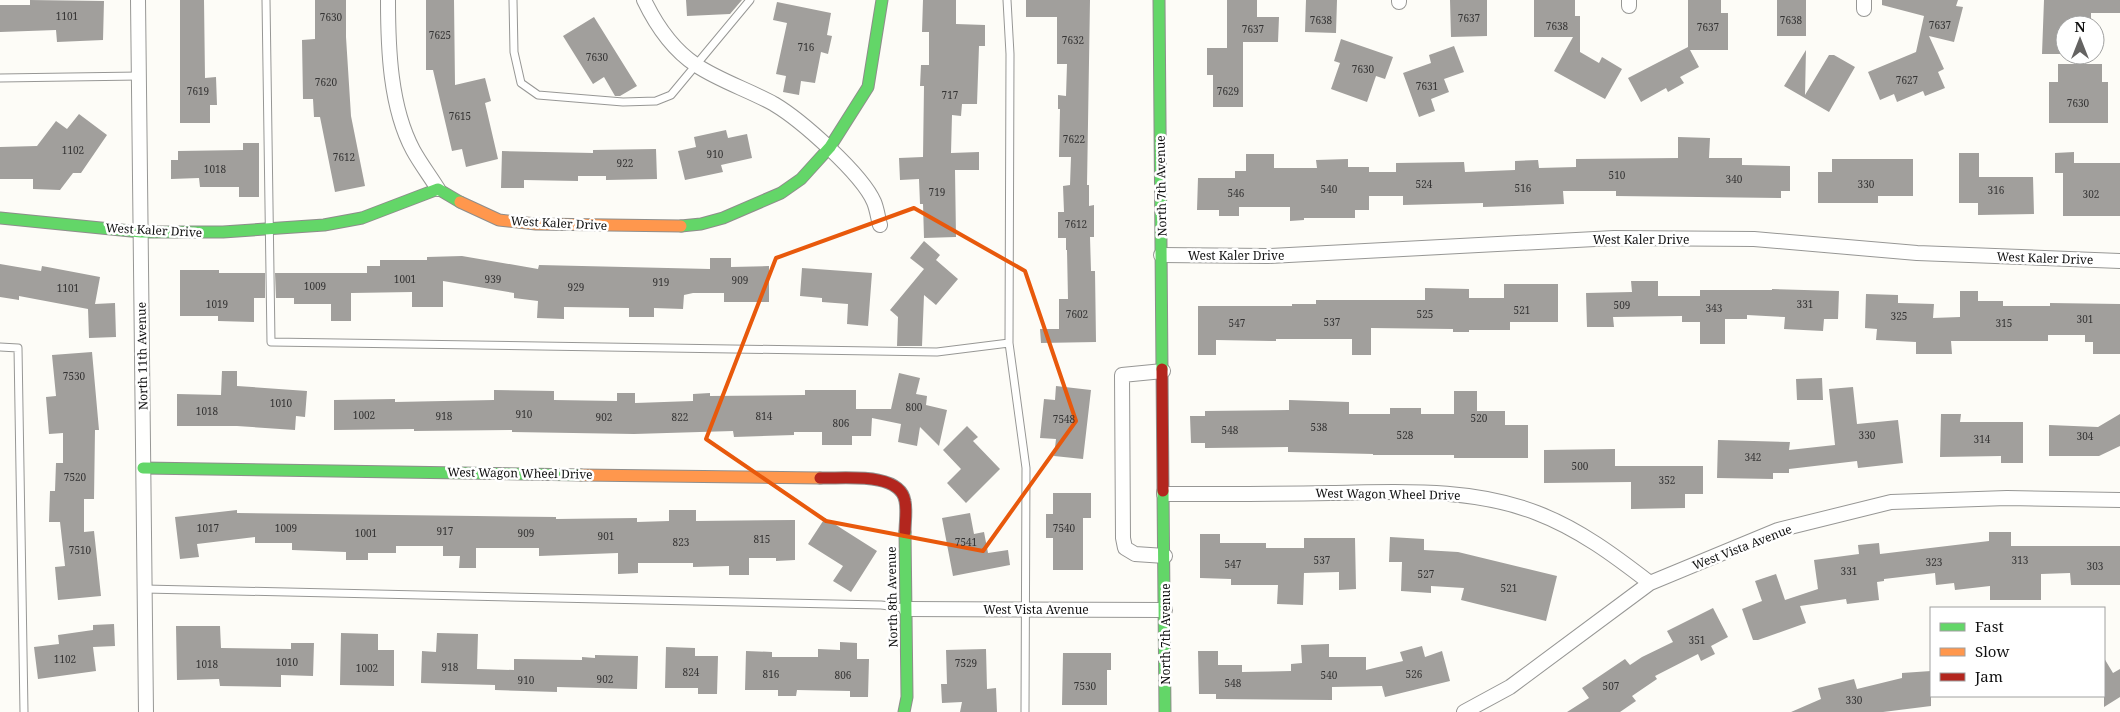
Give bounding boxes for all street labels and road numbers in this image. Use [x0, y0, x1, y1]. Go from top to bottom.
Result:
street label: North 7th Avenue [1152, 135, 1170, 237]
street label: West Kaler Drive [510, 212, 608, 234]
street label: West Kaler Drive [105, 219, 203, 241]
street label: West Kaler Drive [1593, 231, 1689, 248]
street label: West Kaler Drive [1188, 247, 1284, 264]
street label: West Kaler Drive [1996, 248, 2094, 268]
street label: North 11th Avenue [133, 302, 151, 410]
street label: West Wagon Wheel Drive [447, 463, 593, 483]
street label: West Wagon Wheel Drive [1315, 484, 1461, 504]
street label: West Vista Avenue [1690, 520, 1794, 574]
street label: North 8th Avenue [883, 546, 901, 648]
street label: North 7th Avenue [1157, 583, 1174, 685]
street label: West Vista Avenue [983, 601, 1089, 618]

